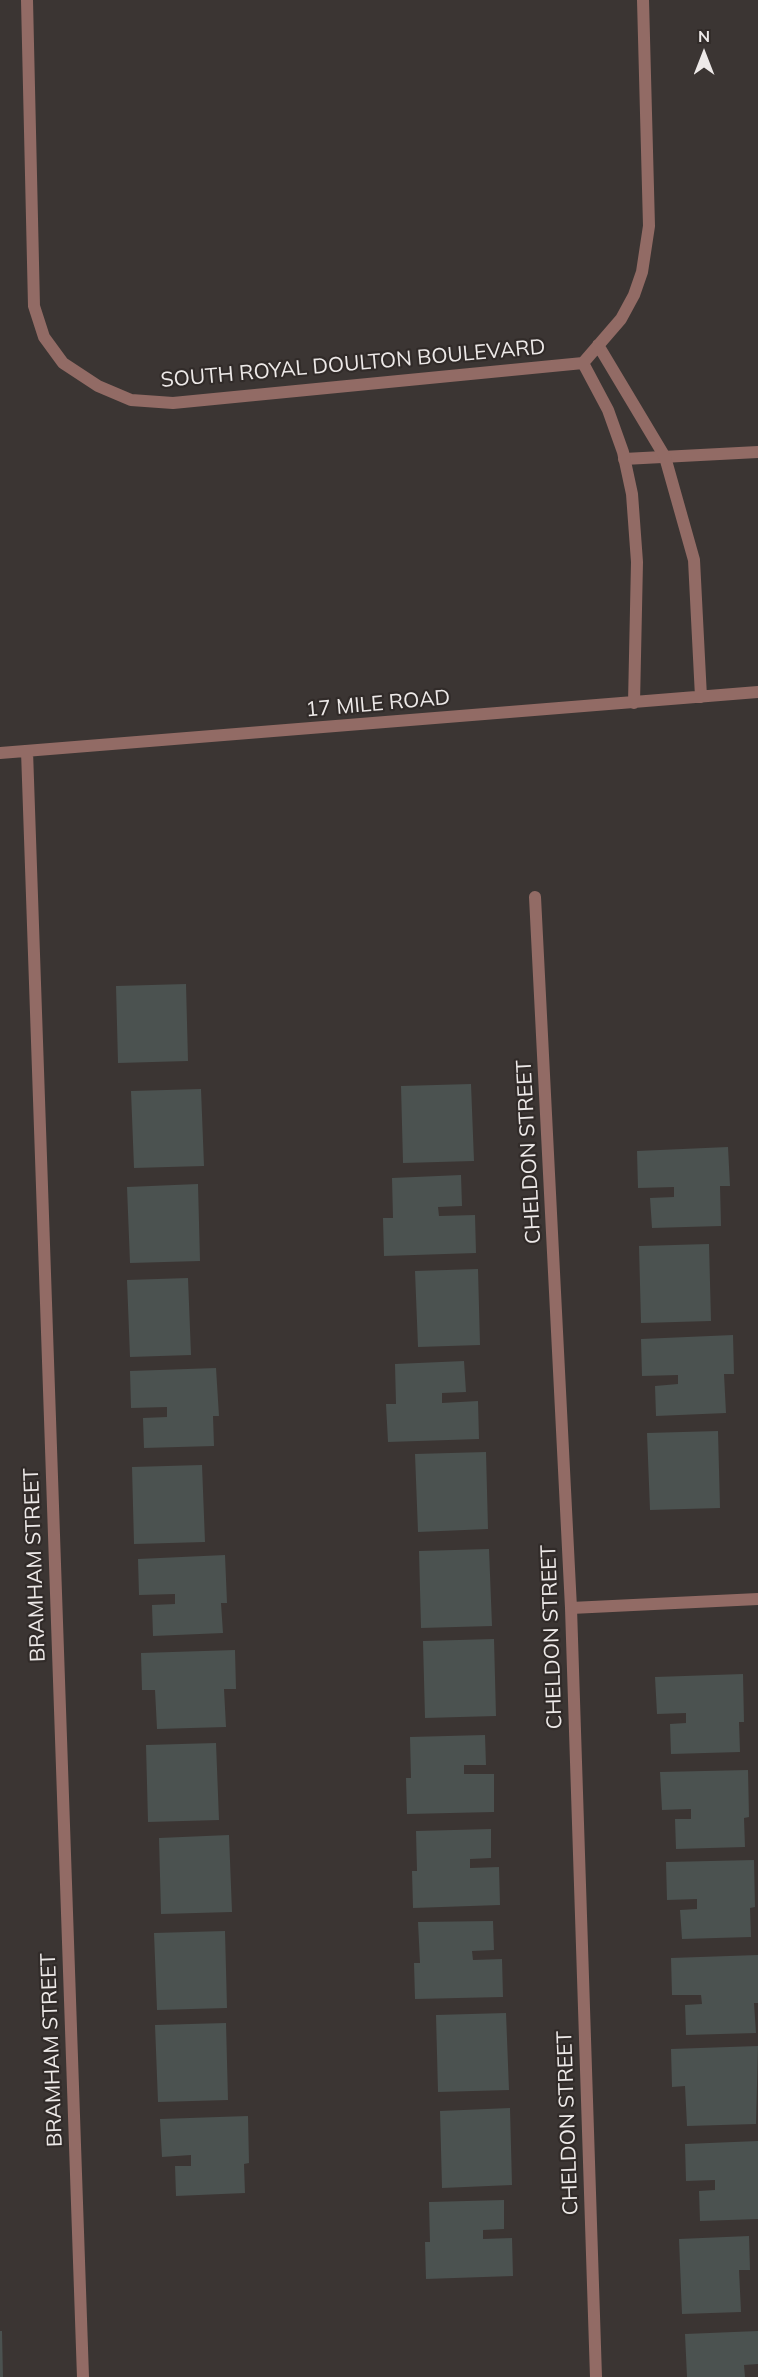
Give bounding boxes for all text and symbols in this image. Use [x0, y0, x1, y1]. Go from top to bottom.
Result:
north arrow [674, 24, 734, 84]
text: N [698, 26, 710, 46]
street label: SOUTH ROYAL DOULTON BOULEVARD [160, 335, 546, 393]
street label: 17 MILE ROAD [305, 685, 451, 723]
street label: CHELDON STREET [512, 1059, 546, 1245]
street label: BRAMHAM STREET [19, 1468, 51, 1662]
street label: CHELDON STREET [536, 1544, 568, 1730]
street label: BRAMHAM STREET [36, 1953, 68, 2147]
street label: CHELDON STREET [552, 2030, 584, 2216]

